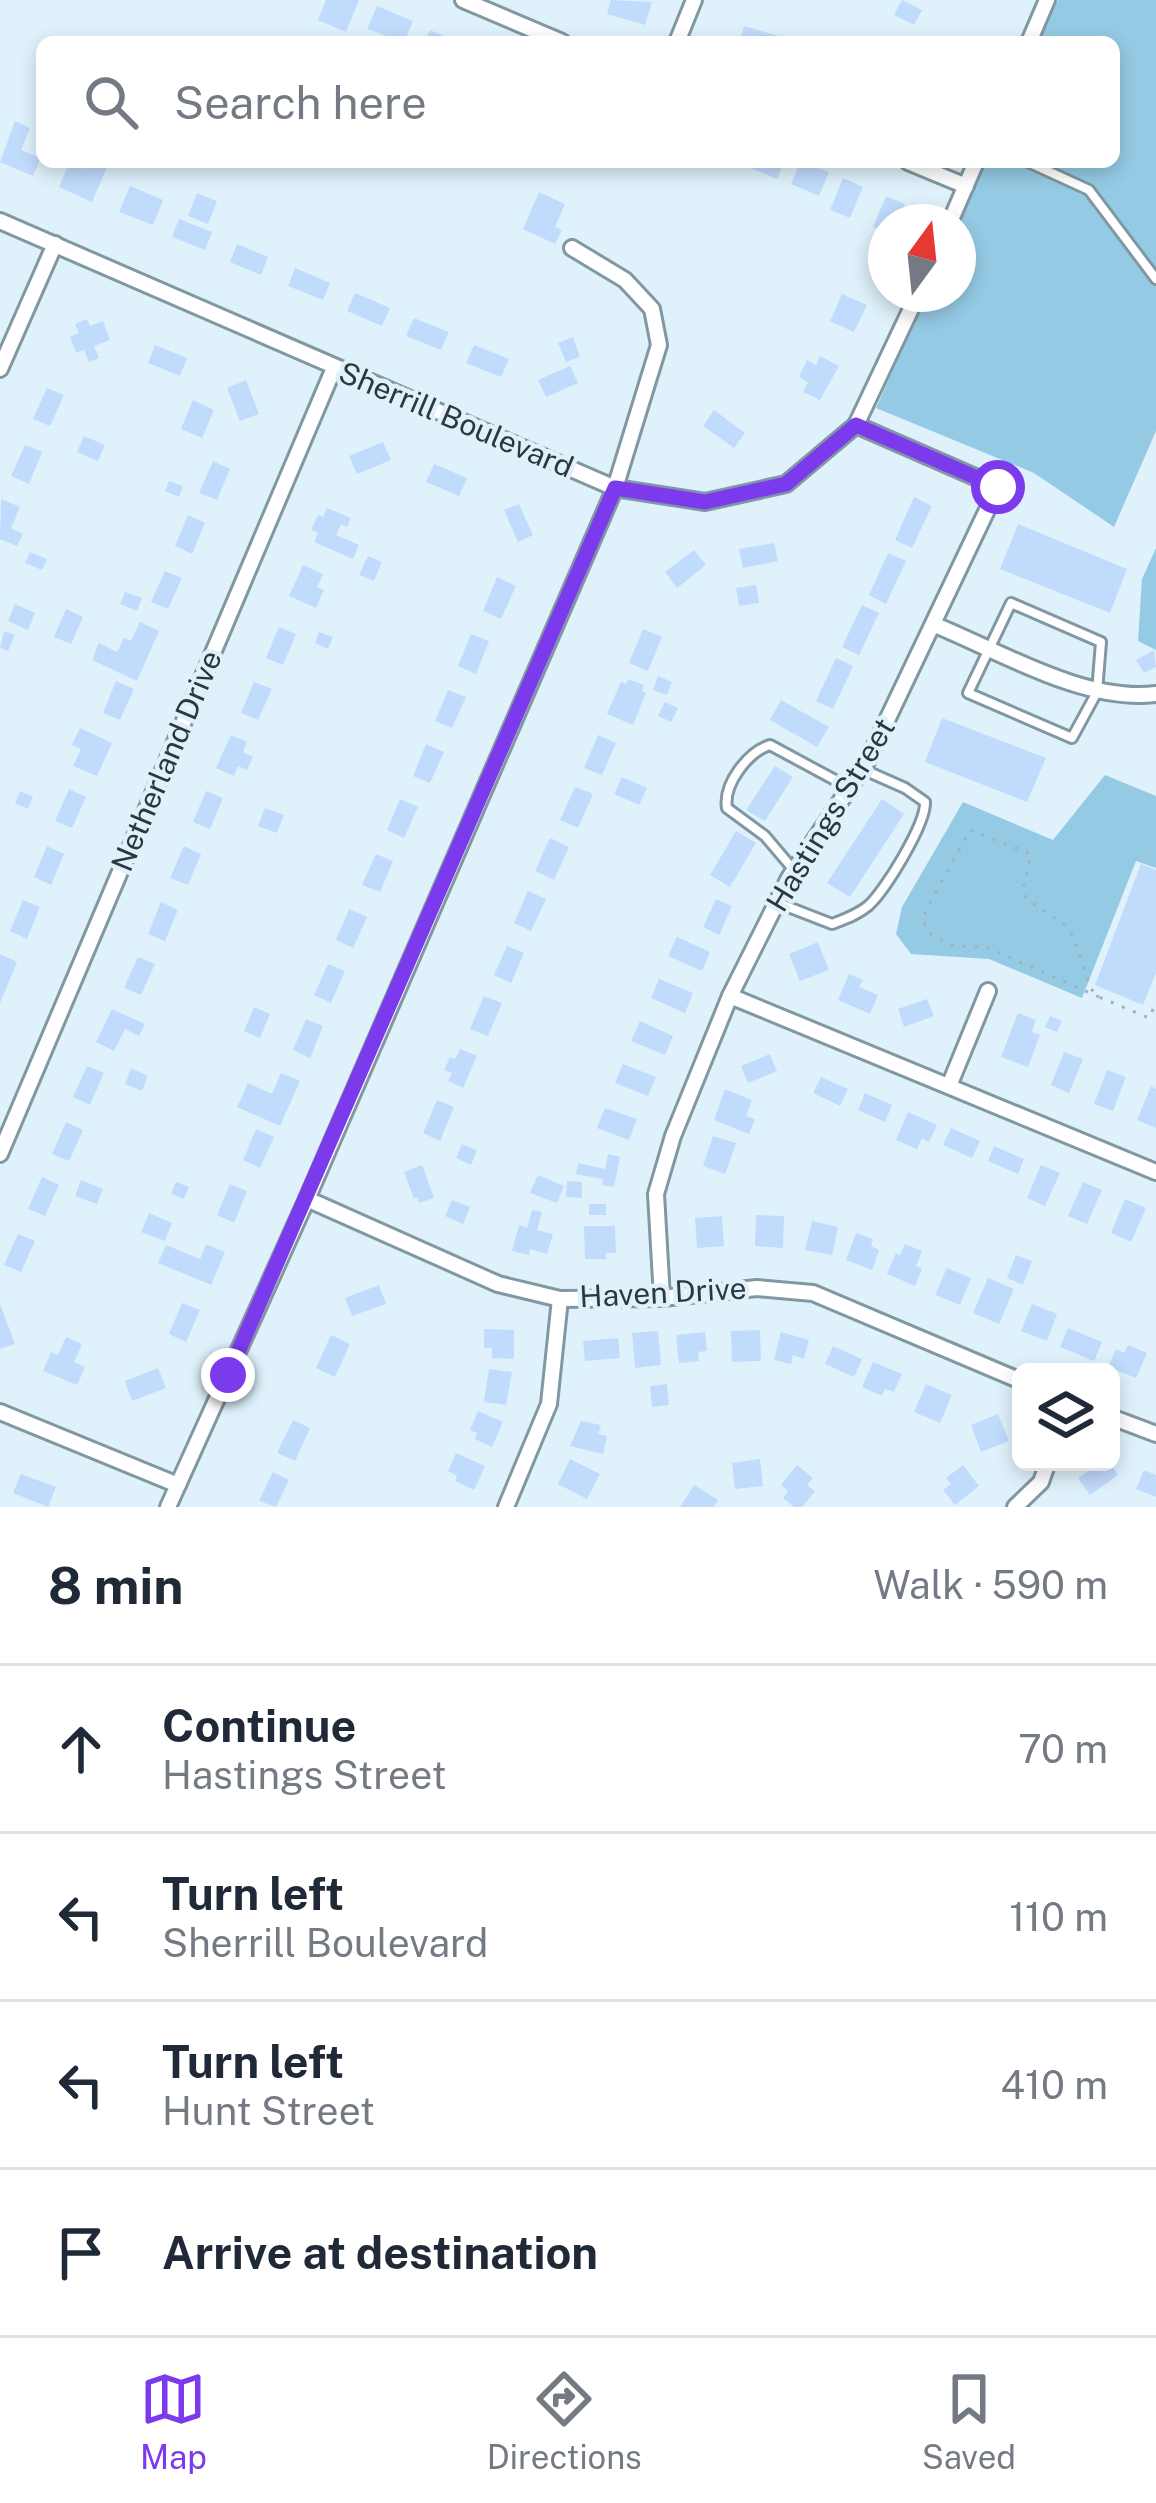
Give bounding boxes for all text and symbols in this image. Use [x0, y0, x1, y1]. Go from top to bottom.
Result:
search box [36, 36, 1120, 168]
icon: search [78, 69, 144, 135]
text: Search here [174, 76, 427, 129]
north arrow [868, 204, 976, 312]
street label: Sherrill Boulevard [334, 353, 579, 485]
route start [971, 460, 1025, 514]
street label: Netherland Drive [103, 645, 229, 876]
street label: Hastings Street [758, 711, 902, 918]
street label: Haven Drive [579, 1270, 747, 1314]
route end [201, 1348, 255, 1402]
map controls [1012, 1363, 1120, 1471]
button: layers [1012, 1363, 1120, 1471]
text: 8 min [48, 1556, 183, 1615]
text: Walk · 590 m [874, 1562, 1108, 1608]
text: Continue [162, 1699, 356, 1752]
icon: ahead [48, 1716, 114, 1782]
text: 70 m [1018, 1726, 1108, 1772]
text: Hastings Street [162, 1752, 447, 1798]
text: Turn left [162, 1867, 344, 1920]
icon: left [48, 1884, 114, 1950]
text: 110 m [1009, 1894, 1108, 1940]
text: Sherrill Boulevard [162, 1920, 488, 1966]
text: Turn left [162, 2035, 344, 2088]
icon: left [48, 2052, 114, 2118]
text: 410 m [1001, 2062, 1108, 2108]
text: Hunt Street [162, 2088, 375, 2134]
icon: arrive [48, 2220, 114, 2286]
text: Arrive at destination [162, 2226, 598, 2279]
tab: Map [140, 2366, 207, 2476]
tab: Directions [487, 2366, 642, 2476]
tab: Saved [922, 2366, 1016, 2476]

